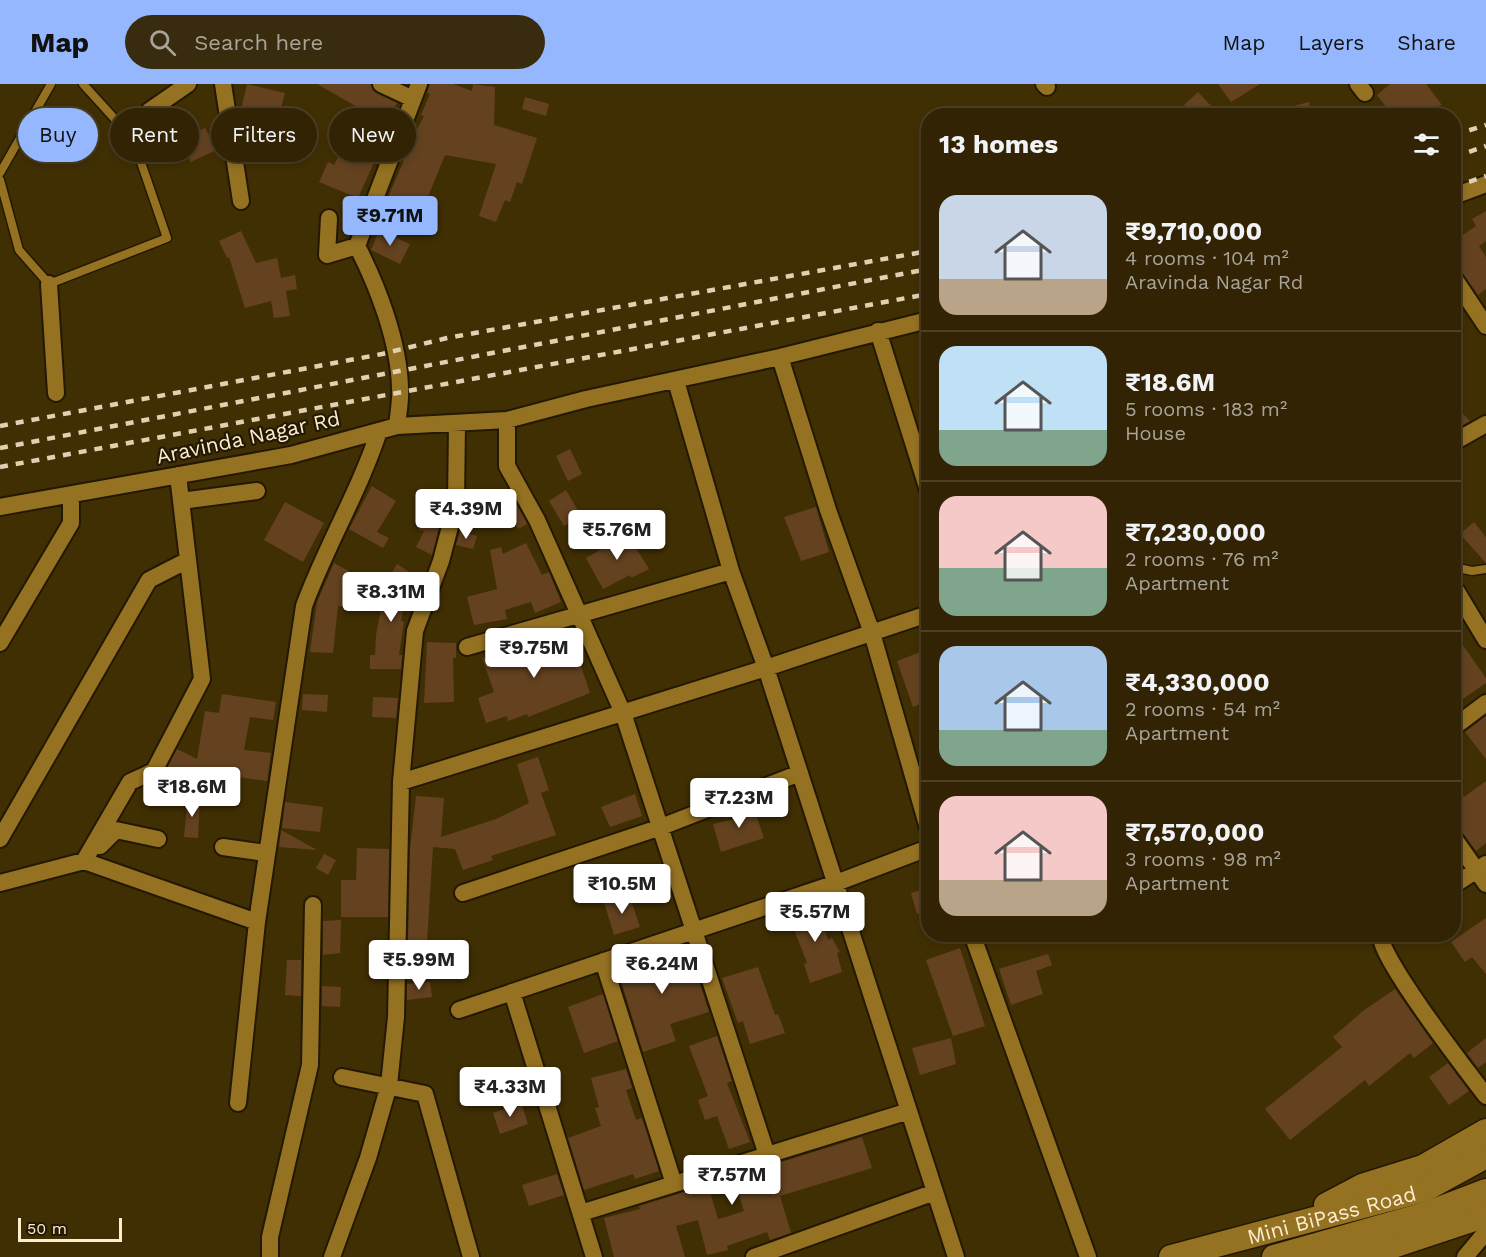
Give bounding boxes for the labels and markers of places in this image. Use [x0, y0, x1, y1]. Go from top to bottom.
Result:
pin: ₹9.71M [341, 196, 439, 247]
pin: ₹4.39M [417, 489, 515, 540]
pin: ₹5.76M [568, 510, 666, 561]
pin: ₹8.31M [342, 572, 440, 623]
pin: ₹9.75M [485, 628, 583, 679]
pin: ₹18.6M [143, 767, 241, 818]
pin: ₹7.23M [690, 778, 788, 829]
pin: ₹10.5M [573, 864, 671, 915]
pin: ₹5.57M [766, 892, 864, 943]
pin: ₹5.99M [370, 940, 468, 991]
pin: ₹6.24M [613, 944, 711, 995]
pin: ₹4.33M [461, 1067, 559, 1118]
pin: ₹7.57M [683, 1155, 781, 1206]

